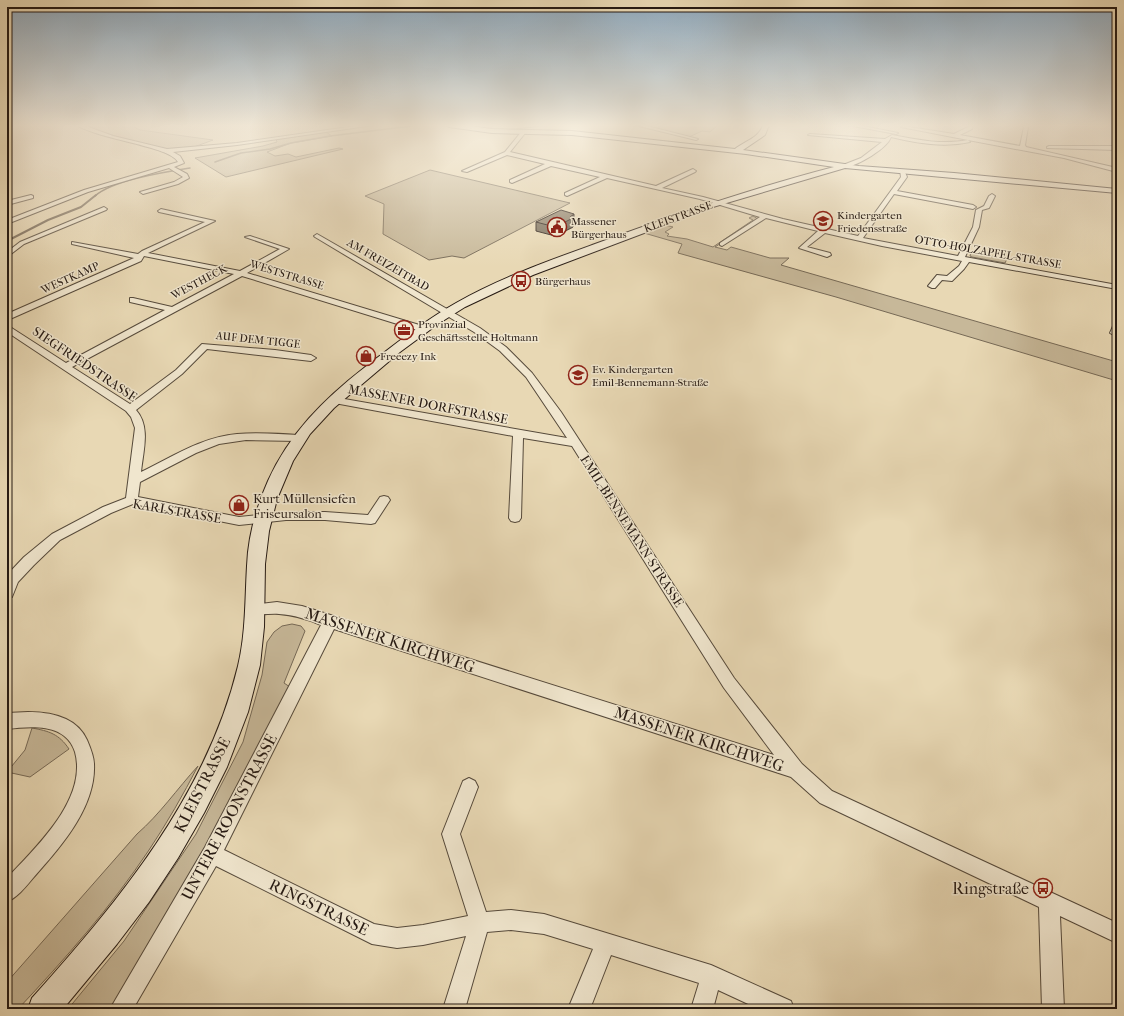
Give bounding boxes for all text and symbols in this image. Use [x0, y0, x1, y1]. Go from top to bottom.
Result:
street label: KLEISTRASSE [642, 198, 714, 235]
place label: Kindergarten Friedensstraße [837, 209, 908, 235]
school or university icon: Kindergarten Friedensstraße [812, 210, 834, 232]
place label: Massener Bürgerhaus [571, 215, 626, 241]
public building icon: Massener Bürgerhaus [546, 216, 568, 238]
street label: OTTO-HOLZAPFEL-STRASSE [914, 233, 1063, 271]
street label: AM FREIZEITBAD [344, 236, 432, 294]
street label: WESTSTRASSE [247, 257, 326, 293]
street label: WESTKAMP [38, 259, 101, 297]
street label: WESTHECK [168, 261, 230, 303]
bus stop icon: Bürgerhaus [510, 270, 532, 292]
place label: Bürgerhaus [535, 275, 590, 288]
place label: Provinzial Geschäftsstelle Holtmann [418, 318, 539, 344]
office icon: Provinzial Geschäftsstelle Holtmann [393, 319, 415, 341]
street label: SIEGFRIEDSTRASSE [30, 323, 140, 405]
street label: AUF DEM TIGGE [214, 329, 301, 351]
shop icon: Freeezy Ink [355, 345, 377, 367]
place label: Freeezy Ink [380, 350, 437, 363]
place label: Ev. Kindergarten Emil-Bennemann-Straße [592, 363, 709, 389]
school or university icon: Ev. Kindergarten Emil-Bennemann-Straße [567, 364, 589, 386]
street label: MASSENER DORFSTRASSE [347, 381, 509, 427]
street label: EMIL-BENNEMANN-STRASSE [577, 452, 687, 610]
place label: Kurt Müllensiefen Friseursalon [253, 491, 356, 521]
shop icon: Kurt Müllensiefen Friseursalon [228, 494, 250, 516]
street label: KARLSTRASSE [131, 496, 223, 526]
street label: MASSENER KIRCHWEG [303, 604, 477, 676]
street label: MASSENER KIRCHWEG [612, 703, 786, 775]
street label: UNTERE ROONSTRASSE [177, 730, 281, 903]
street label: KLEISTRASSE [170, 734, 234, 836]
street label: RINGSTRASSE [266, 875, 372, 939]
bus stop icon: Ringstraße [1032, 877, 1054, 899]
place label: Ringstraße [952, 879, 1029, 898]

